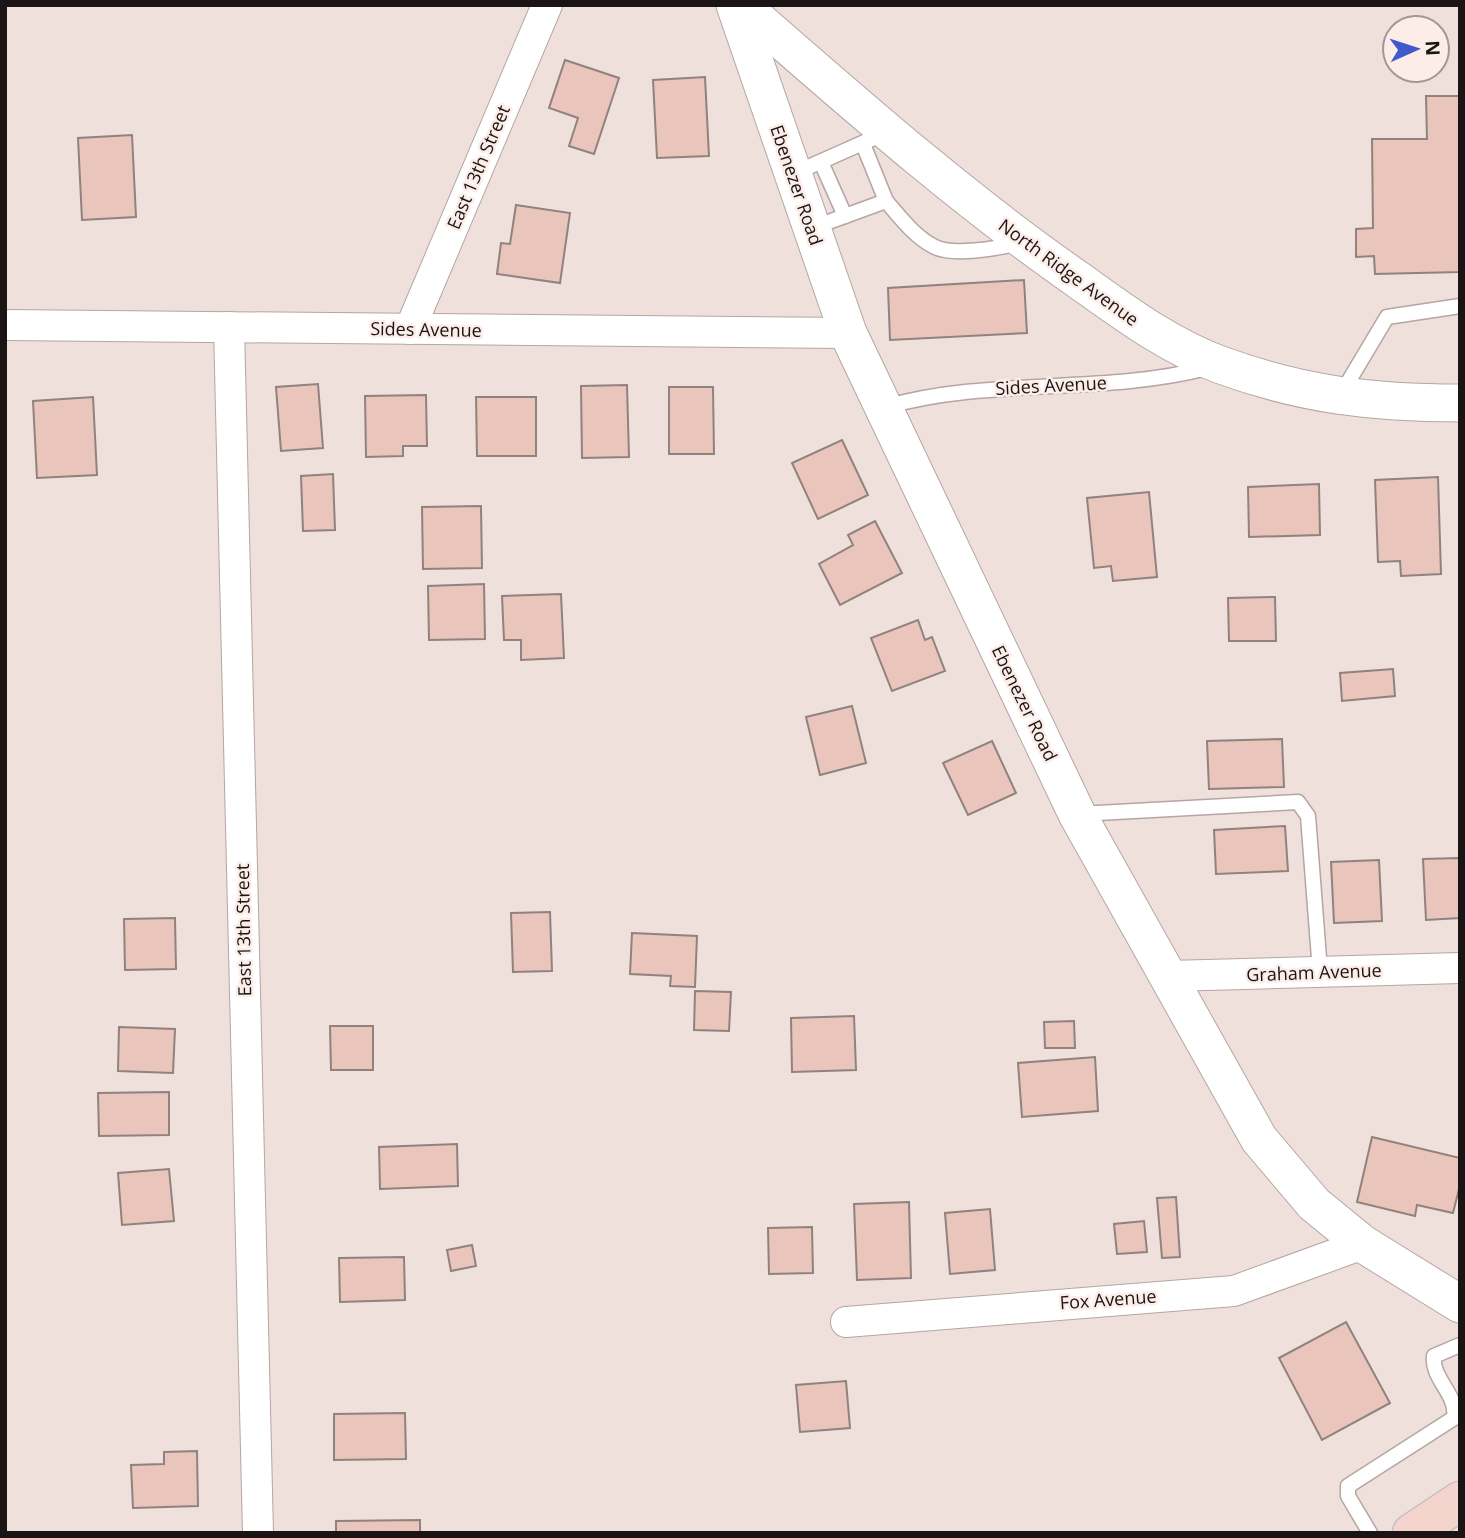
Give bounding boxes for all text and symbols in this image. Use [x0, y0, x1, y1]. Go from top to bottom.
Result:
north arrow [1381, 14, 1451, 84]
text: N [1420, 40, 1446, 57]
street label: East 13th Street [441, 101, 515, 233]
street label: Ebenezer Road [765, 122, 829, 248]
street label: North Ridge Avenue [994, 213, 1144, 331]
street label: Sides Avenue [370, 316, 482, 342]
street label: Sides Avenue [995, 370, 1107, 400]
street label: Ebenezer Road [987, 641, 1063, 765]
street label: East 13th Street [230, 863, 256, 997]
street label: Graham Avenue [1246, 958, 1382, 986]
street label: Fox Avenue [1059, 1284, 1157, 1314]

